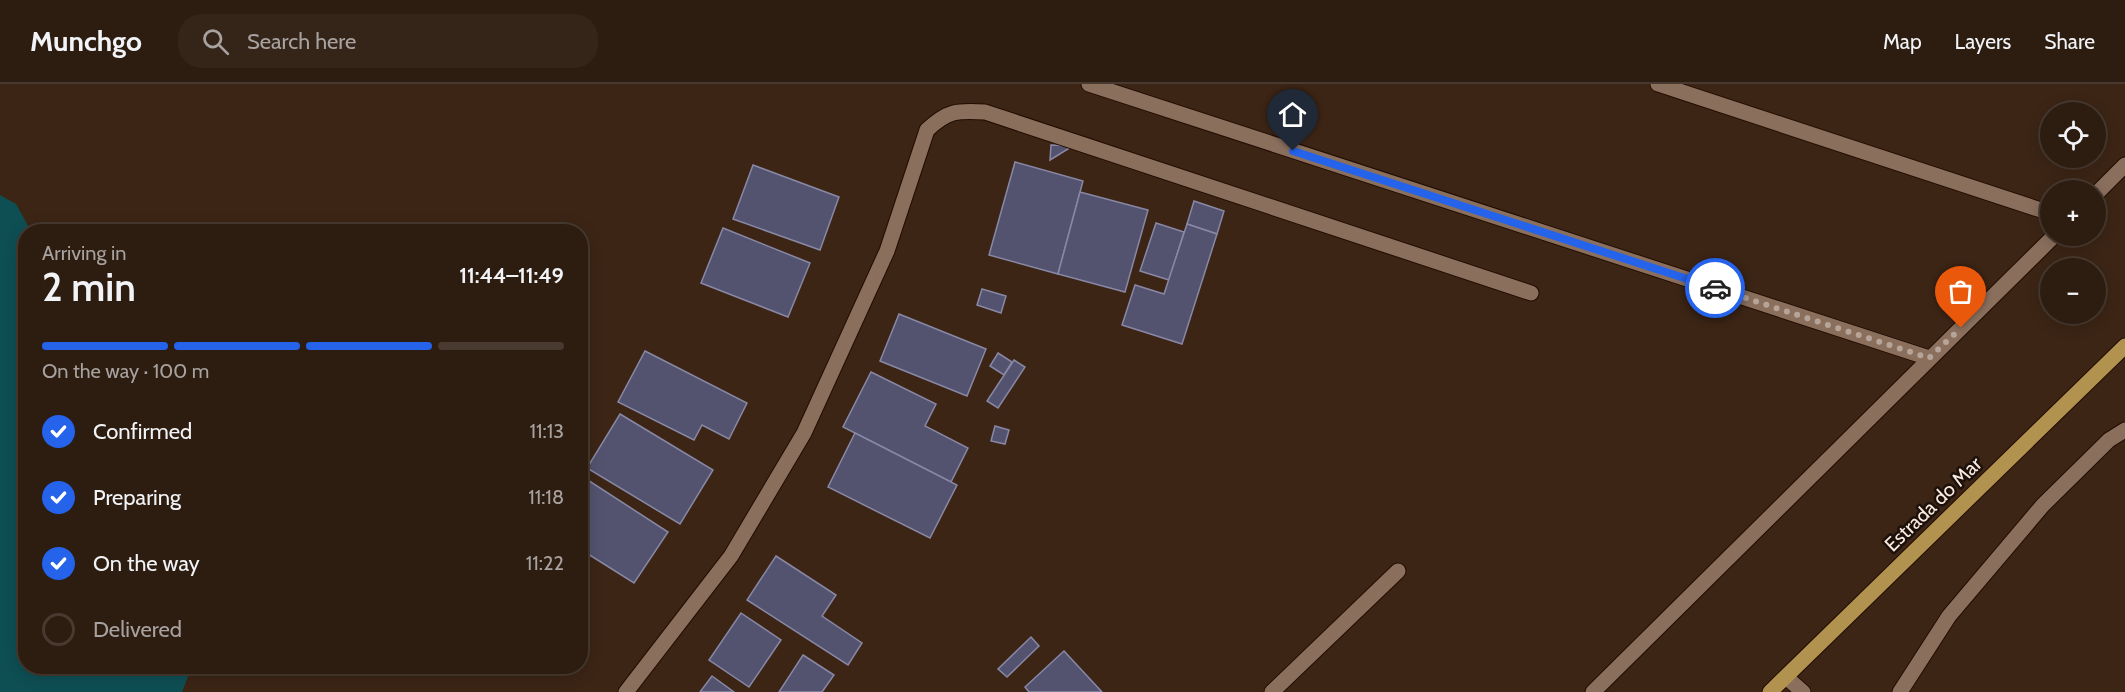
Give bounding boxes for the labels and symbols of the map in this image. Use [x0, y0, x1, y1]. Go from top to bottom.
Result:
pin [1267, 89, 1318, 151]
courier [1685, 258, 1745, 318]
pin [1935, 266, 1986, 328]
street label: Estrada do Mar [1879, 451, 1987, 556]

